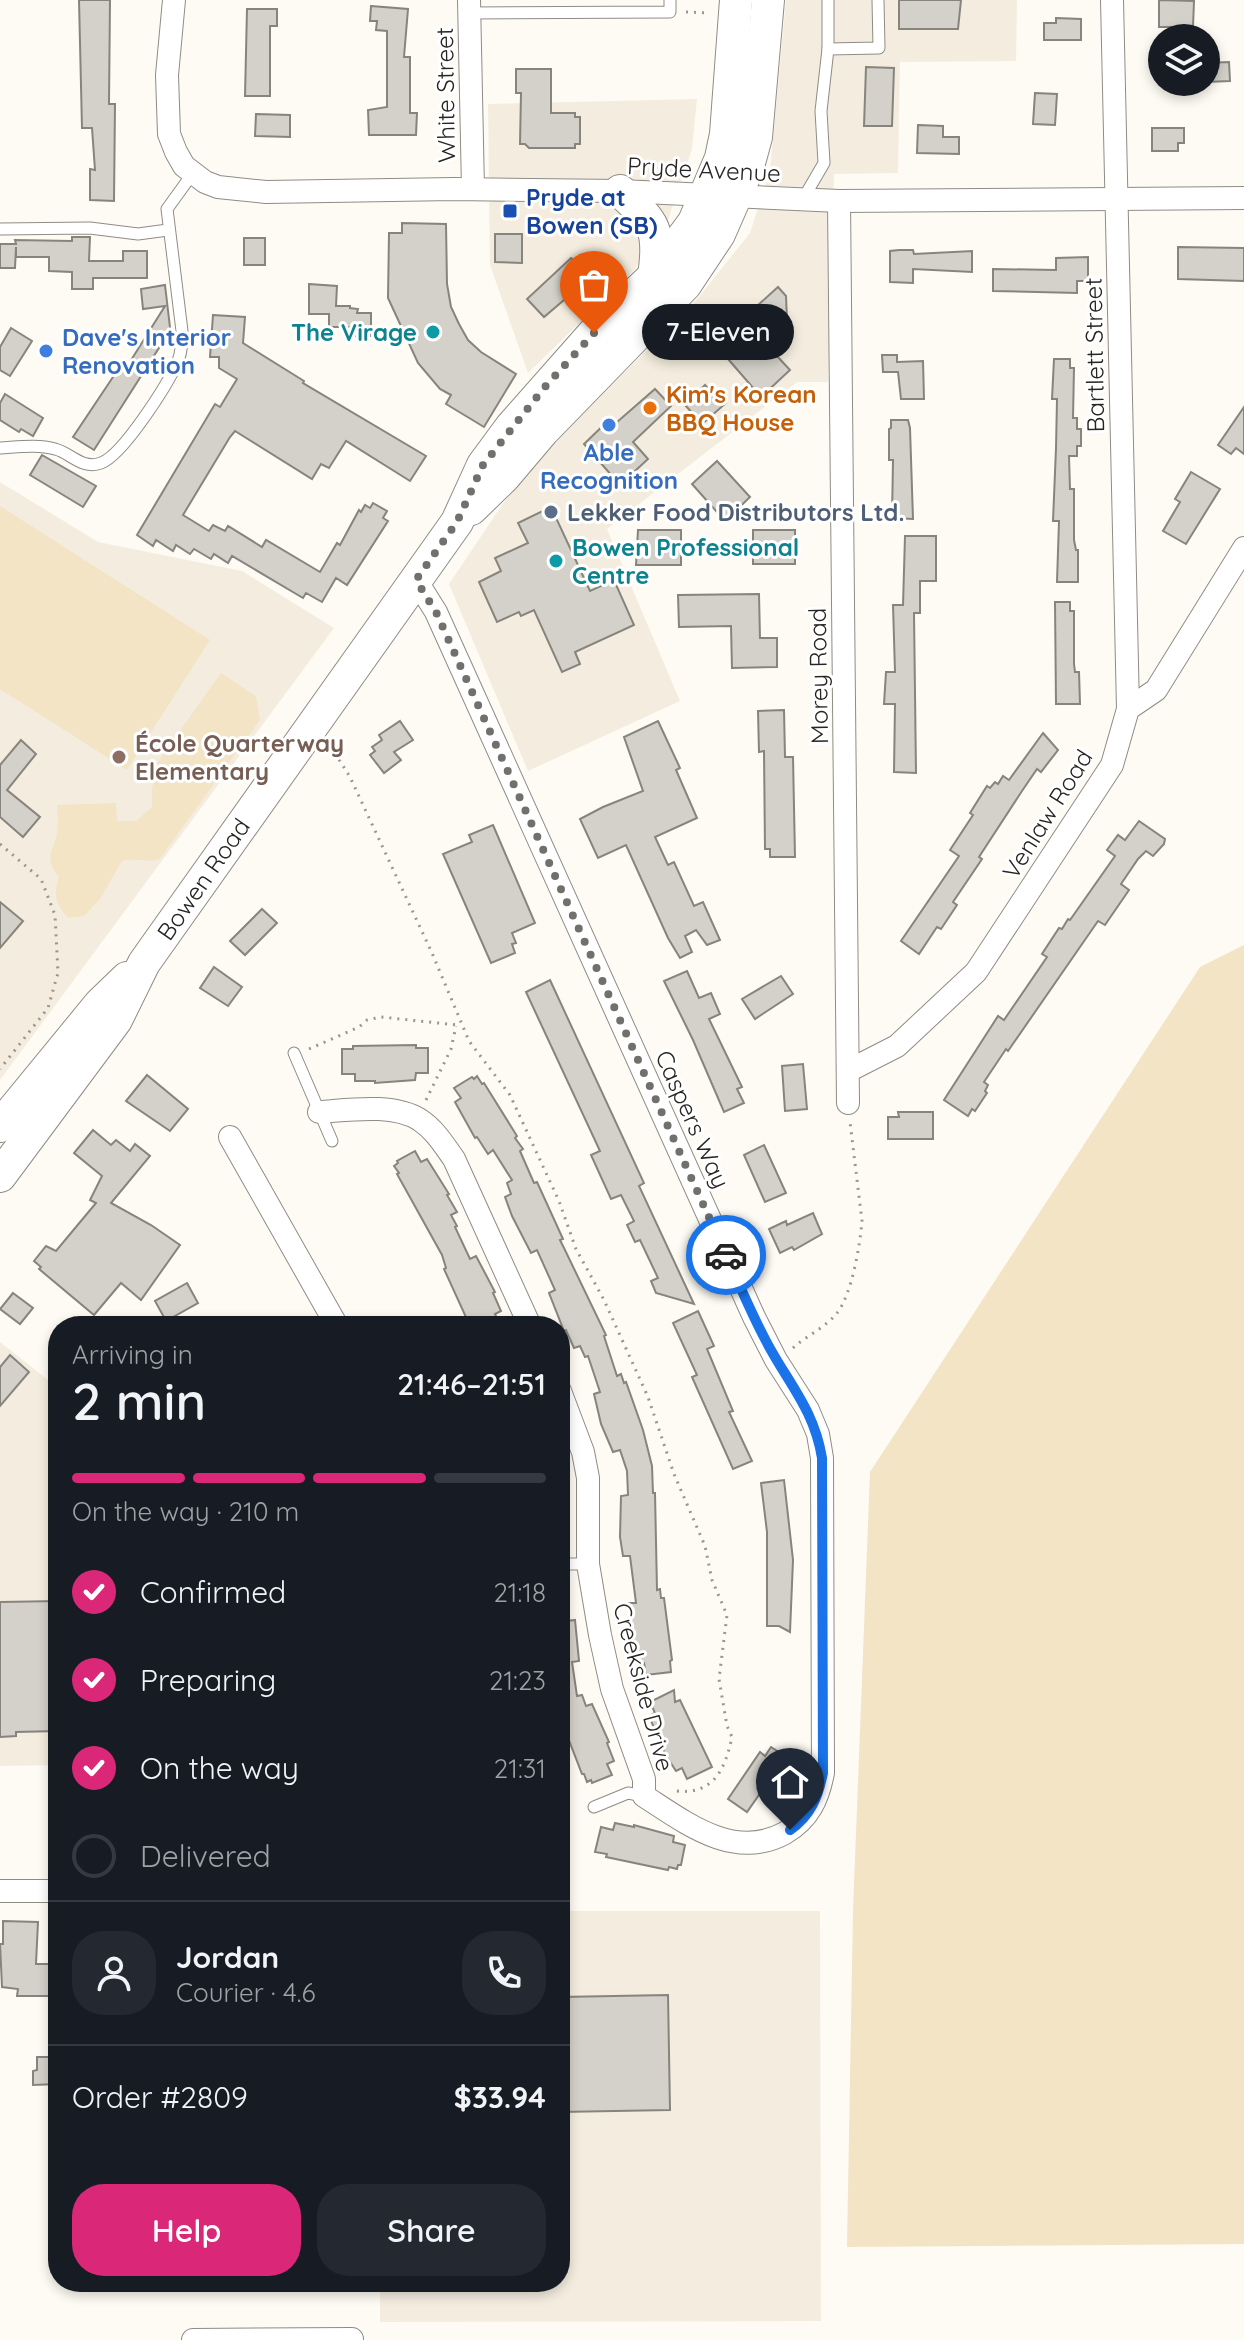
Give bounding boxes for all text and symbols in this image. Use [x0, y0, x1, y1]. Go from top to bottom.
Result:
map controls [1148, 24, 1220, 96]
button: layers [1148, 24, 1220, 96]
street label: White Street [429, 27, 461, 163]
street label: Pryde Avenue [626, 150, 782, 188]
place label: Pryde at Bowen (SB) [526, 182, 657, 240]
marker: Pryde at Bowen (SB) [501, 202, 519, 220]
pin [560, 251, 628, 333]
icon: bag [572, 263, 616, 307]
street label: Bartlett Street [1078, 277, 1110, 433]
callout: 7-Eleven [642, 305, 794, 361]
text: 7-Eleven [665, 315, 771, 348]
place label: The Virage [291, 317, 417, 347]
place label: Dave's Interior Renovation [62, 322, 231, 380]
marker: The Virage [424, 323, 442, 341]
marker: Dave's Interior Renovation [37, 342, 55, 360]
place label: Kim's Korean BBQ House [666, 379, 817, 437]
marker: Kim's Korean BBQ House [641, 399, 659, 417]
marker: Able Recognition [600, 416, 618, 434]
place label: Able Recognition [540, 437, 678, 495]
place label: Lekker Food Distributors Ltd. [567, 497, 904, 527]
marker: Lekker Food Distributors Ltd. [542, 503, 560, 521]
place label: Bowen Professional Centre [572, 532, 799, 590]
marker: Bowen Professional Centre [547, 552, 565, 570]
street label: Morey Road [802, 608, 834, 744]
place label: École Quarterway Elementary [135, 728, 344, 786]
street label: Venlaw Road [995, 744, 1099, 884]
marker: École Quarterway Elementary [110, 748, 128, 766]
street label: Bowen Road [150, 812, 256, 946]
street label: Caspers Way [649, 1045, 737, 1193]
courier [686, 1215, 766, 1295]
icon: car [704, 1233, 748, 1277]
text: Arriving in [72, 1338, 193, 1371]
text: 21:46–21:51 [397, 1365, 546, 1403]
text: 2 min [72, 1368, 206, 1433]
text: On the way · 210 m [72, 1495, 299, 1528]
icon: check [72, 1570, 116, 1614]
text: Confirmed [140, 1573, 286, 1611]
text: 21:18 [493, 1576, 546, 1609]
street label: Creekside Drive [607, 1600, 681, 1774]
icon: check [72, 1658, 116, 1702]
text: Preparing [140, 1661, 276, 1699]
text: 21:23 [489, 1664, 546, 1697]
icon: check [72, 1746, 116, 1790]
pin [756, 1748, 824, 1830]
text: On the way [140, 1749, 299, 1787]
text: 21:31 [494, 1752, 546, 1785]
icon: home [768, 1760, 812, 1804]
text: Delivered [140, 1837, 271, 1875]
button: person [72, 1931, 156, 2015]
button: phone [462, 1931, 546, 2015]
text: Jordan [176, 1938, 279, 1976]
text: Courier · 4.6 [176, 1976, 315, 2009]
text: Order #2809 [72, 2078, 248, 2116]
text: $33.94 [454, 2078, 546, 2116]
button: Help [72, 2184, 301, 2276]
button: Share [317, 2184, 546, 2276]

